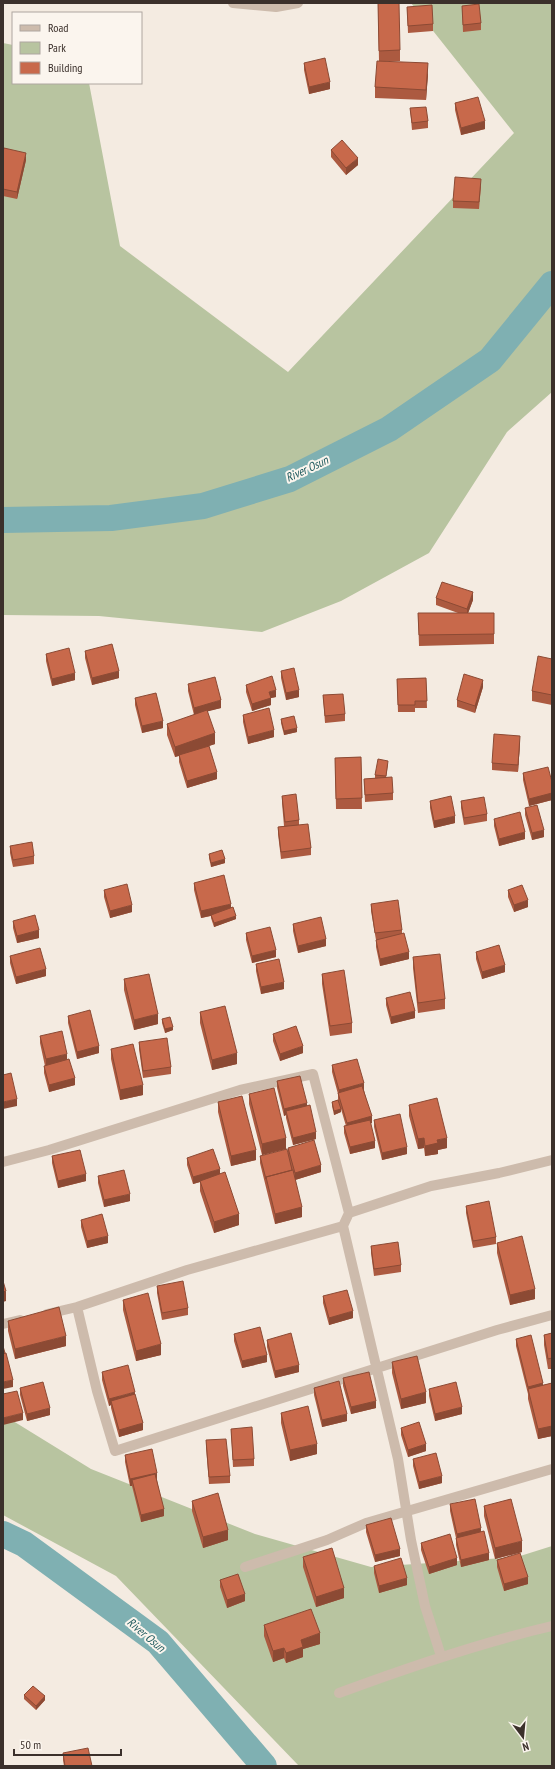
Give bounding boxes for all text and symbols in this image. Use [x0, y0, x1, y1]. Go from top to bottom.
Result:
legend [12, 12, 142, 84]
text: Road [48, 20, 68, 35]
text: Park [48, 40, 66, 55]
text: Building [48, 60, 83, 75]
water label: River Osun [283, 452, 331, 485]
water label: River Osun [124, 1614, 169, 1655]
north arrow [503, 1717, 543, 1757]
scale bar [14, 1731, 121, 1757]
text: 50 m [20, 1737, 41, 1752]
text: N [521, 1739, 531, 1754]

